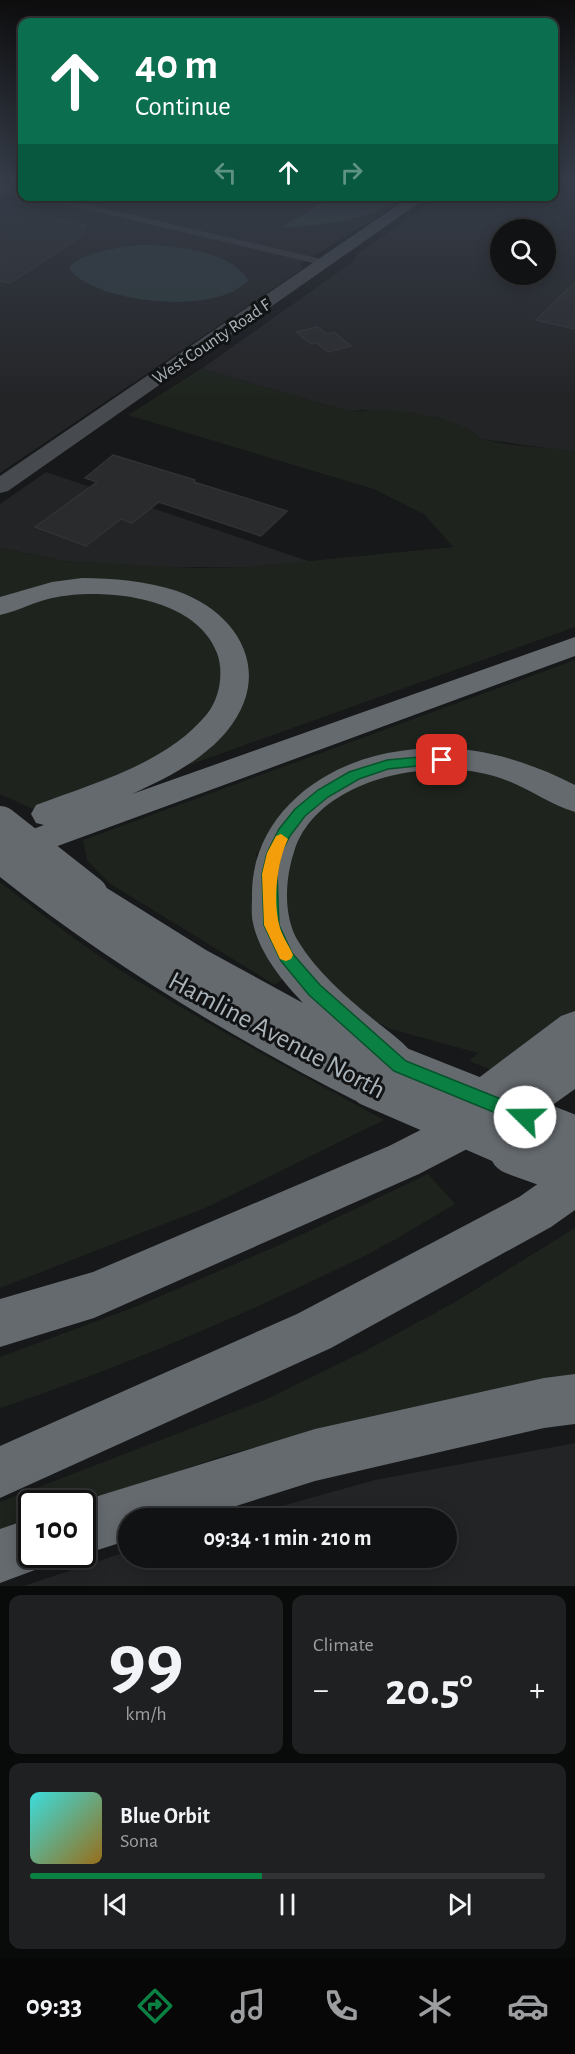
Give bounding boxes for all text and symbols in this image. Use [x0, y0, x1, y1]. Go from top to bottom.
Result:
icon: ahead [36, 42, 114, 120]
text: 40 m [135, 44, 218, 86]
text: Continue [135, 93, 231, 120]
icon: left [209, 156, 242, 189]
icon: ahead [272, 156, 305, 189]
icon: right [335, 156, 368, 189]
map controls [490, 219, 556, 285]
button: search [490, 219, 556, 285]
street label: West County Road F [150, 296, 274, 388]
pin [416, 734, 467, 785]
icon: arrive [425, 743, 458, 776]
street label: Hamline Avenue North [164, 966, 390, 1104]
position arrow [493, 1085, 557, 1149]
speed limit sign: 100 [18, 1490, 96, 1568]
text: 09:34 · 1 min · 210 m [203, 1527, 372, 1549]
text: 99 [108, 1624, 184, 1702]
text: Climate [313, 1635, 374, 1655]
text: 20.5° [385, 1668, 473, 1713]
text: − [313, 1674, 329, 1707]
text: + [529, 1674, 545, 1707]
text: km/h [125, 1704, 167, 1724]
text: Blue Orbit [120, 1805, 210, 1827]
text: Sona [120, 1831, 158, 1851]
icon: previous [99, 1888, 132, 1921]
icon: pause [271, 1888, 304, 1921]
icon: next [443, 1888, 476, 1921]
icon: directions [134, 1985, 176, 2027]
icon: music [227, 1985, 269, 2027]
icon: phone [320, 1985, 362, 2027]
icon: climate [414, 1985, 456, 2027]
icon: car [507, 1985, 549, 2027]
text: 09:33 [26, 1992, 82, 2019]

